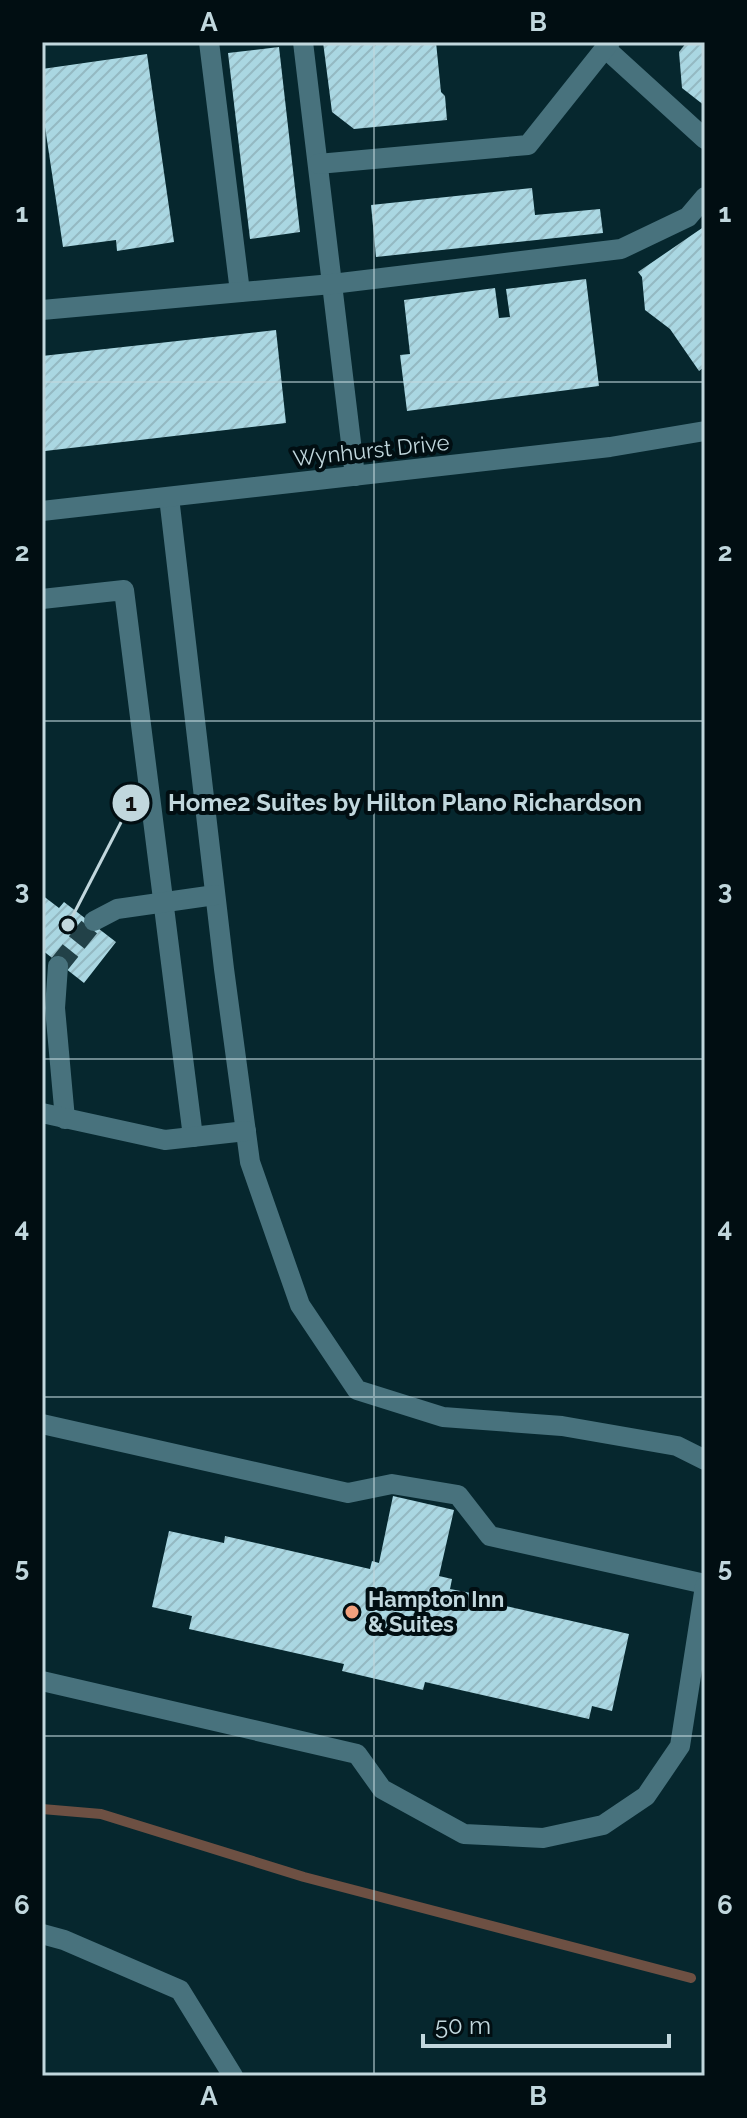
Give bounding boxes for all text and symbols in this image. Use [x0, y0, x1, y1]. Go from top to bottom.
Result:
text: A [200, 7, 218, 37]
text: B [529, 7, 547, 37]
text: 1 [16, 198, 29, 228]
text: 1 [719, 198, 732, 228]
street label: Wynhurst Drive [291, 429, 451, 471]
text: 2 [15, 537, 29, 567]
text: 2 [718, 537, 732, 567]
callout: Home2 Suites by Hilton Plano Richardson [111, 779, 658, 827]
text: 1 [125, 788, 137, 817]
text: Home2 Suites by Hilton Plano Richardson [168, 788, 642, 817]
text: 3 [15, 875, 29, 905]
text: 3 [718, 875, 732, 905]
text: 4 [15, 1213, 29, 1243]
text: 4 [718, 1213, 732, 1243]
text: 5 [15, 1552, 29, 1582]
text: 5 [718, 1552, 732, 1582]
place label: Hampton Inn & Suites [368, 1586, 504, 1637]
marker: Hampton Inn & Suites [343, 1603, 361, 1621]
text: 6 [14, 1890, 30, 1920]
text: 6 [717, 1890, 733, 1920]
scale bar [423, 1998, 669, 2048]
text: 50 m [435, 2011, 491, 2040]
text: A [200, 2081, 218, 2111]
text: B [529, 2081, 547, 2111]

